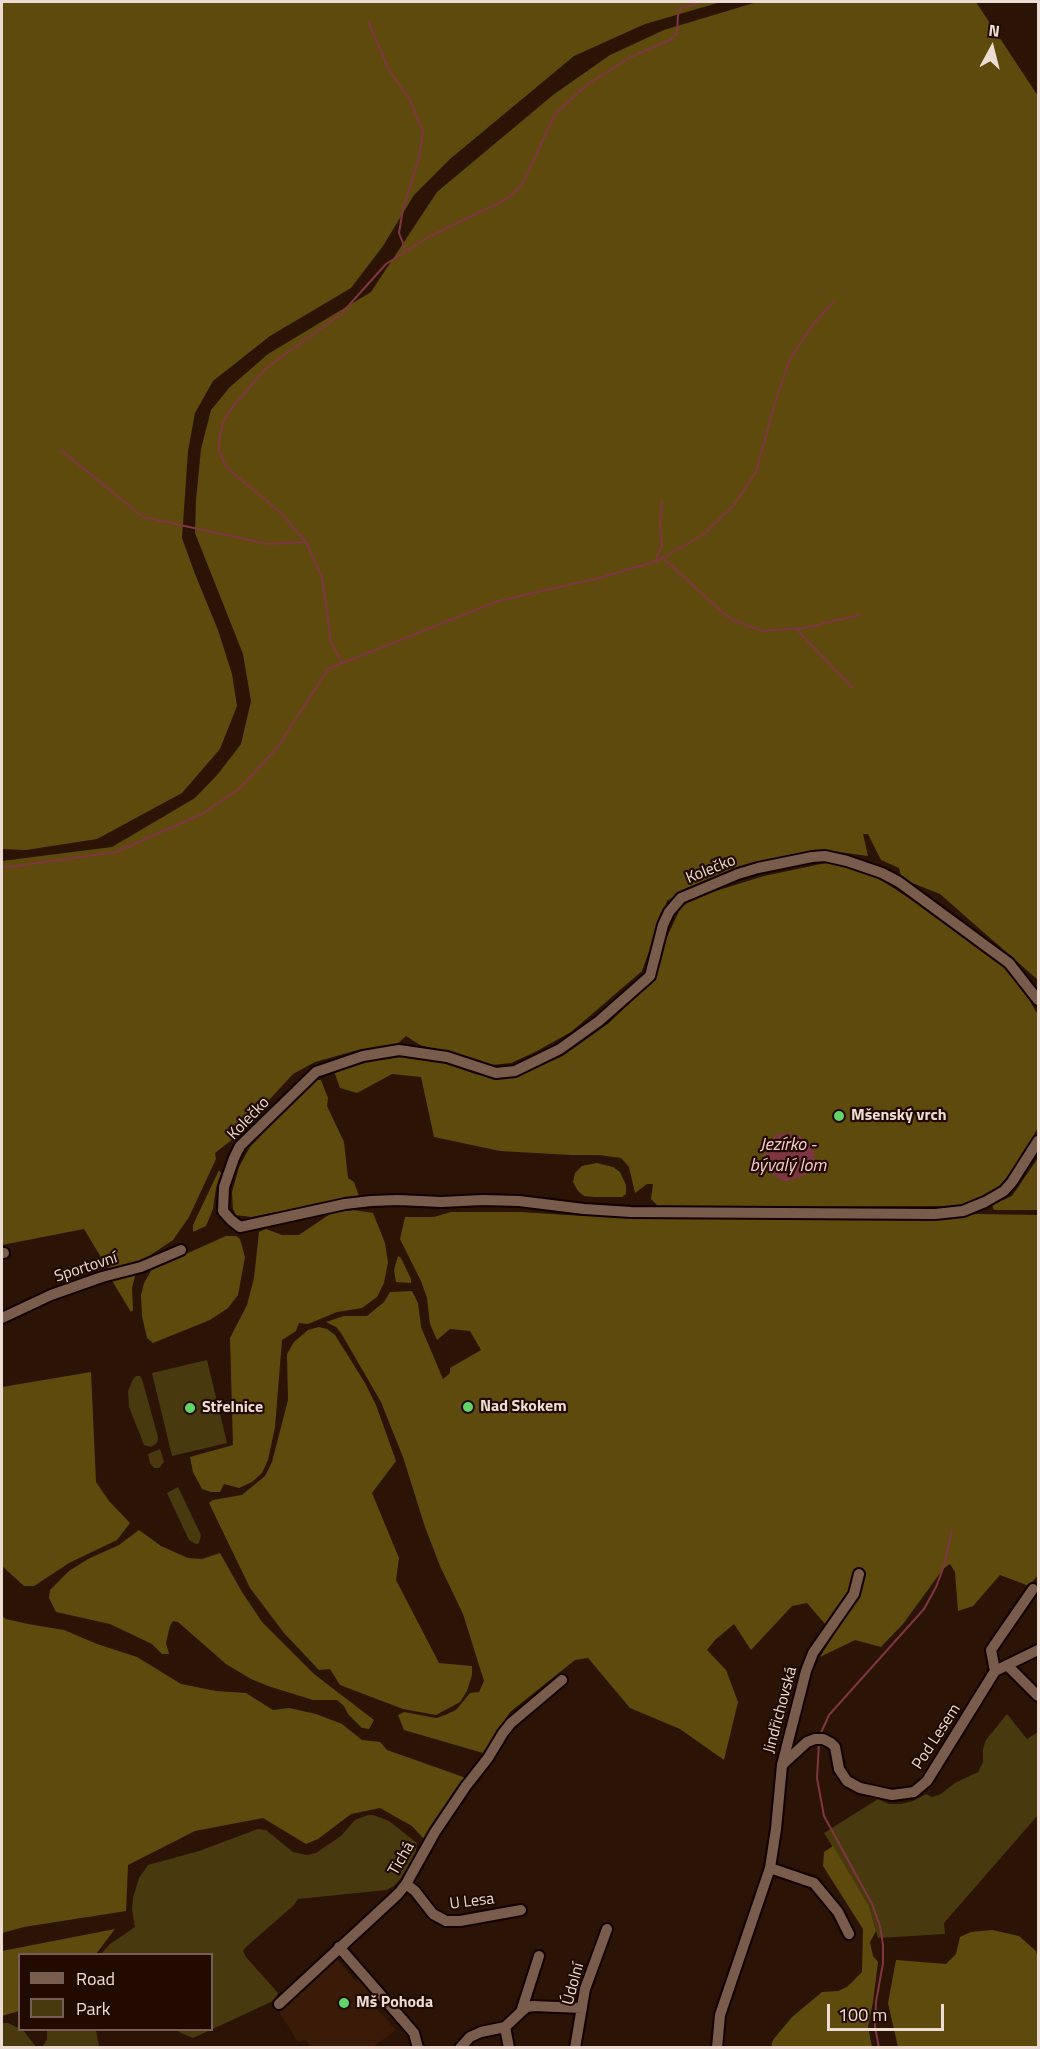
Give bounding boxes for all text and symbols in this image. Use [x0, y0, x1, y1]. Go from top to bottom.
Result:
north arrow [962, 18, 1022, 78]
text: N [987, 18, 1001, 43]
street label: Kolečko [683, 851, 739, 889]
street label: Kolečko [224, 1094, 274, 1144]
place label: Mšenský vrch [851, 1106, 947, 1126]
marker: Mšenský vrch [832, 1109, 846, 1123]
water label: Jezírko - bývalý lom [750, 1135, 826, 1178]
street label: Sportovní [52, 1249, 120, 1287]
place label: Nad Skokem [480, 1397, 567, 1417]
place label: Střelnice [202, 1398, 263, 1418]
marker: Nad Skokem [461, 1400, 475, 1414]
marker: Střelnice [183, 1401, 197, 1415]
street label: Jindřichovská [760, 1665, 802, 1755]
street label: Pod Lesem [909, 1701, 965, 1773]
street label: Tichá [385, 1839, 419, 1879]
street label: U Lesa [449, 1890, 495, 1914]
legend [18, 1953, 213, 2031]
street label: Údolní [559, 1961, 589, 2007]
text: Road [76, 1965, 115, 1992]
scale bar [830, 1992, 947, 2030]
place label: Mš Pohoda [356, 1993, 433, 2013]
text: Park [76, 1995, 110, 2022]
marker: Mš Pohoda [337, 1996, 351, 2010]
text: 100 m [838, 2001, 887, 2028]

